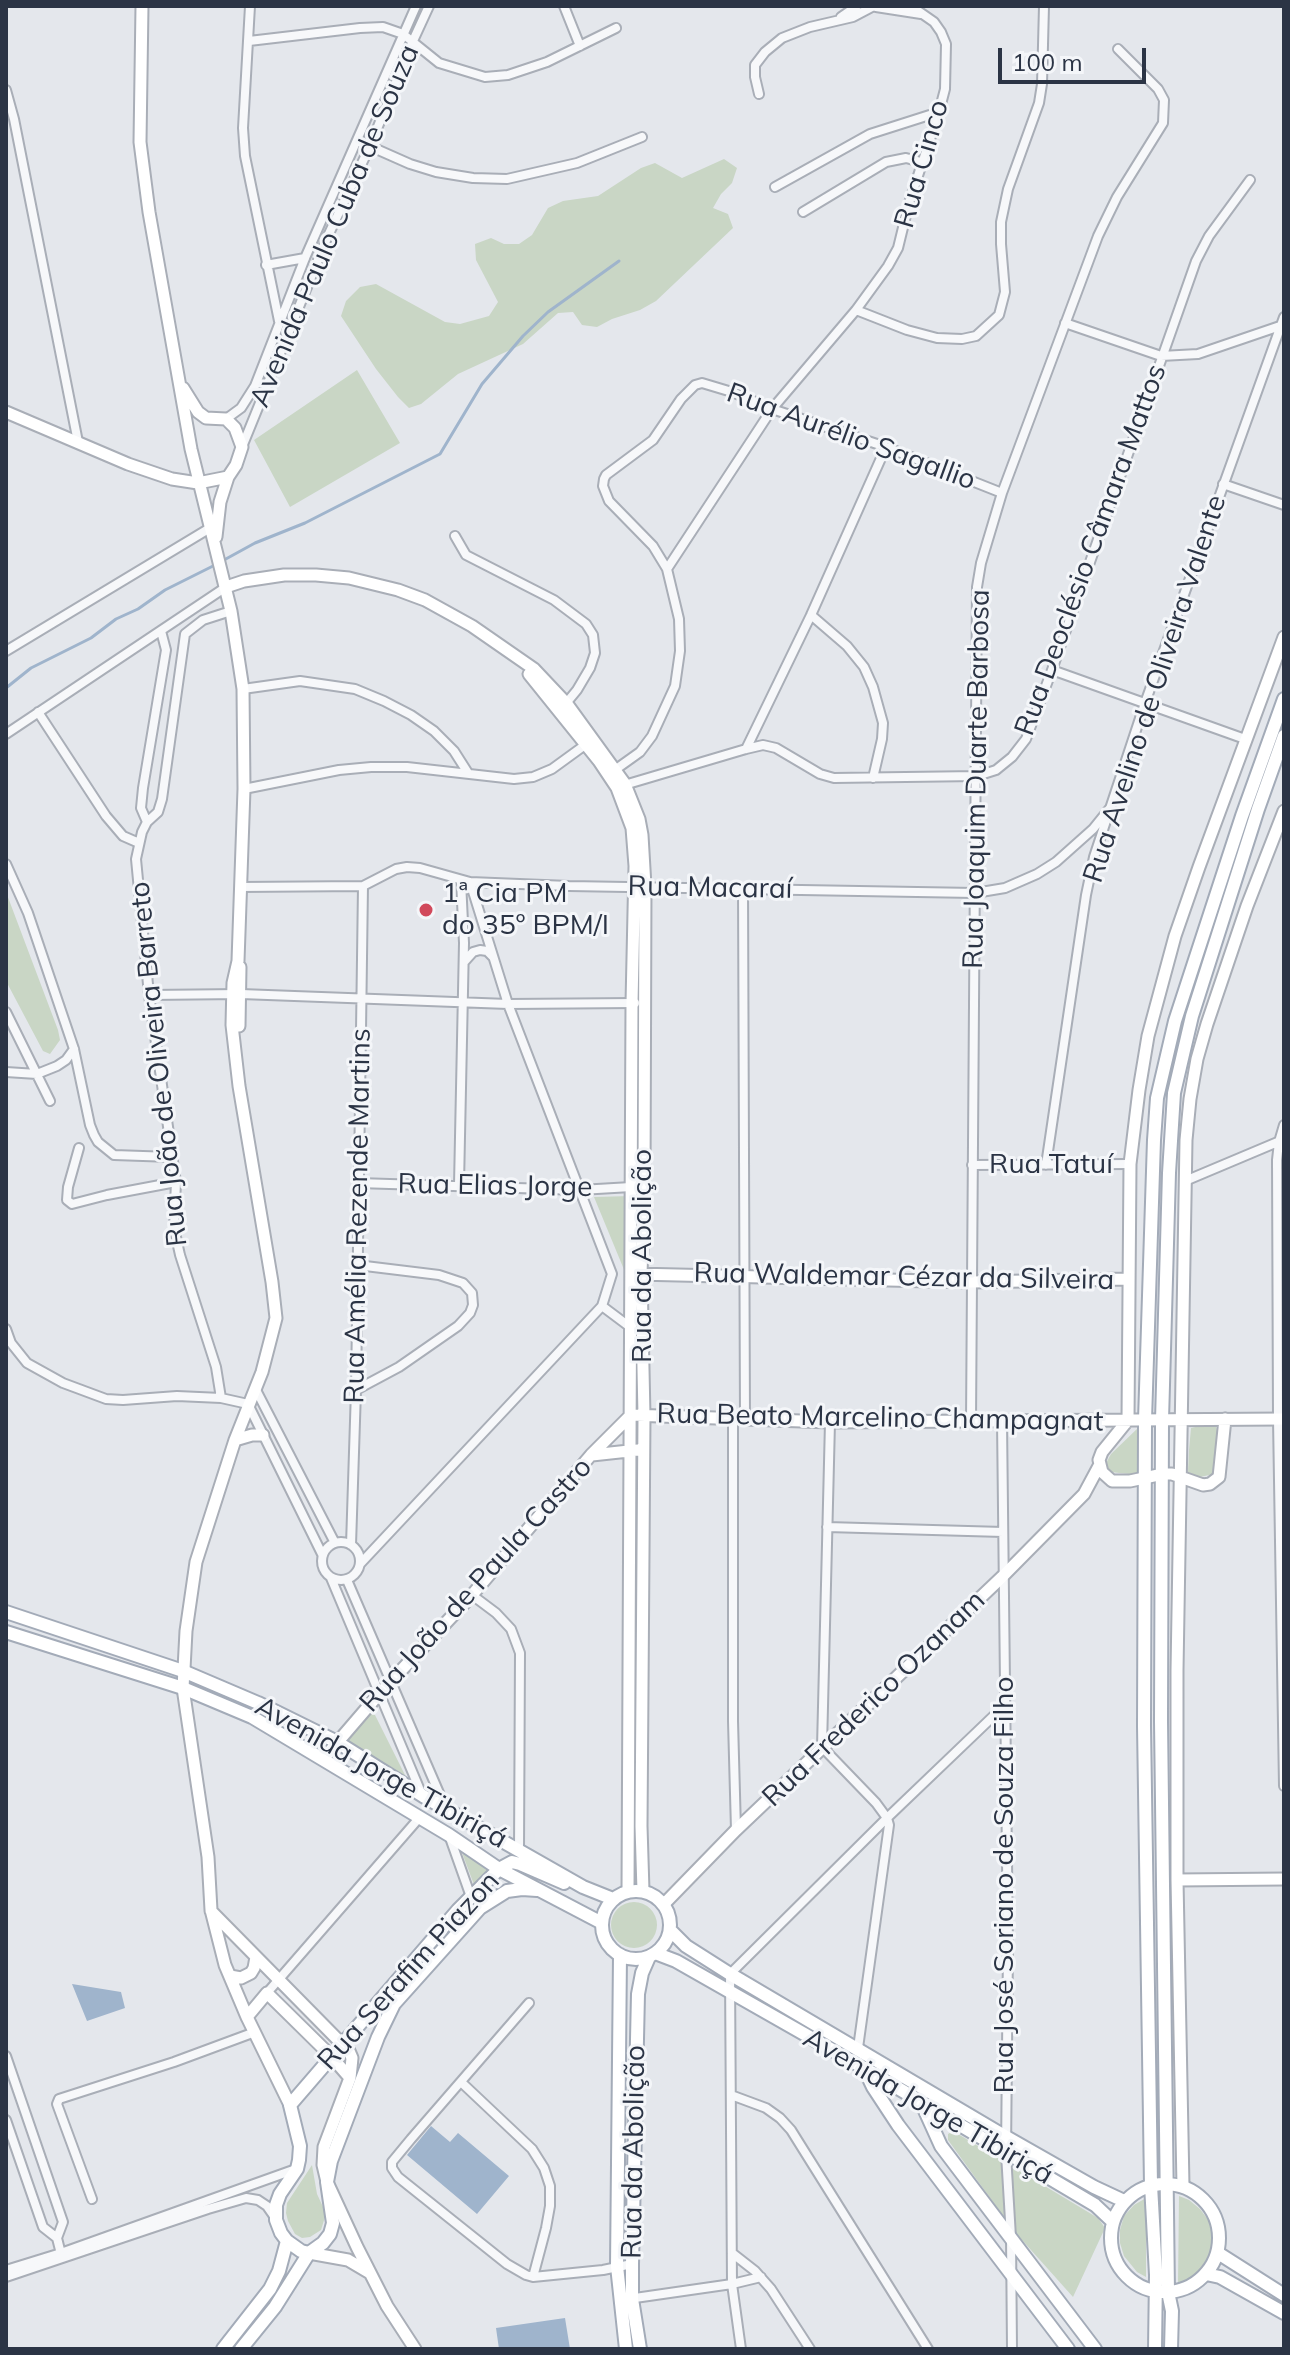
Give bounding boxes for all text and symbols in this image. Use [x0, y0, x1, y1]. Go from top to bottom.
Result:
scale bar [1002, 32, 1150, 82]
street label: Avenida Paulo Cuba de Souza [243, 40, 427, 412]
text: 100 m [1012, 47, 1083, 77]
street label: Rua Cinco [888, 96, 956, 232]
street label: Rua Deoclésio Câmara Mattos [1008, 360, 1174, 740]
street label: Rua Aurélio Sagallio [722, 376, 980, 498]
street label: Rua Avelino de Oliveira Valente [1076, 491, 1234, 887]
street label: Rua Joaquim Duarte Barbosa [957, 589, 997, 969]
street label: Rua Macaraí [627, 870, 793, 906]
place label: 1ª Cia PM do 35º BPM/I [442, 877, 609, 943]
street label: Rua João de Oliveira Barreto [123, 880, 195, 1248]
marker: 1ª Cia PM do 35º BPM/I [417, 901, 435, 919]
street label: Rua Amélia Rezende Martins [338, 1028, 378, 1404]
street label: Rua Tatuí [989, 1148, 1113, 1182]
street label: Rua da Abolição [626, 1149, 660, 1363]
street label: Rua Elias Jorge [397, 1168, 593, 1204]
street label: Rua Waldemar Cézar da Silveira [693, 1257, 1115, 1297]
street label: Rua Beato Marcelino Champagnat [656, 1397, 1104, 1439]
street label: Rua João de Paula Castro [353, 1451, 599, 1719]
street label: Rua Frederico Ozanam [756, 1584, 992, 1814]
street label: Rua José Soriano de Souza Filho [988, 1677, 1022, 2093]
street label: Avenida Jorge Tibiriçá [249, 1690, 513, 1856]
street label: Rua Serafim Piazon [311, 1865, 507, 2077]
street label: Avenida Jorge Tibiriçá [797, 2022, 1059, 2192]
street label: Rua da Abolição [615, 2045, 653, 2259]

